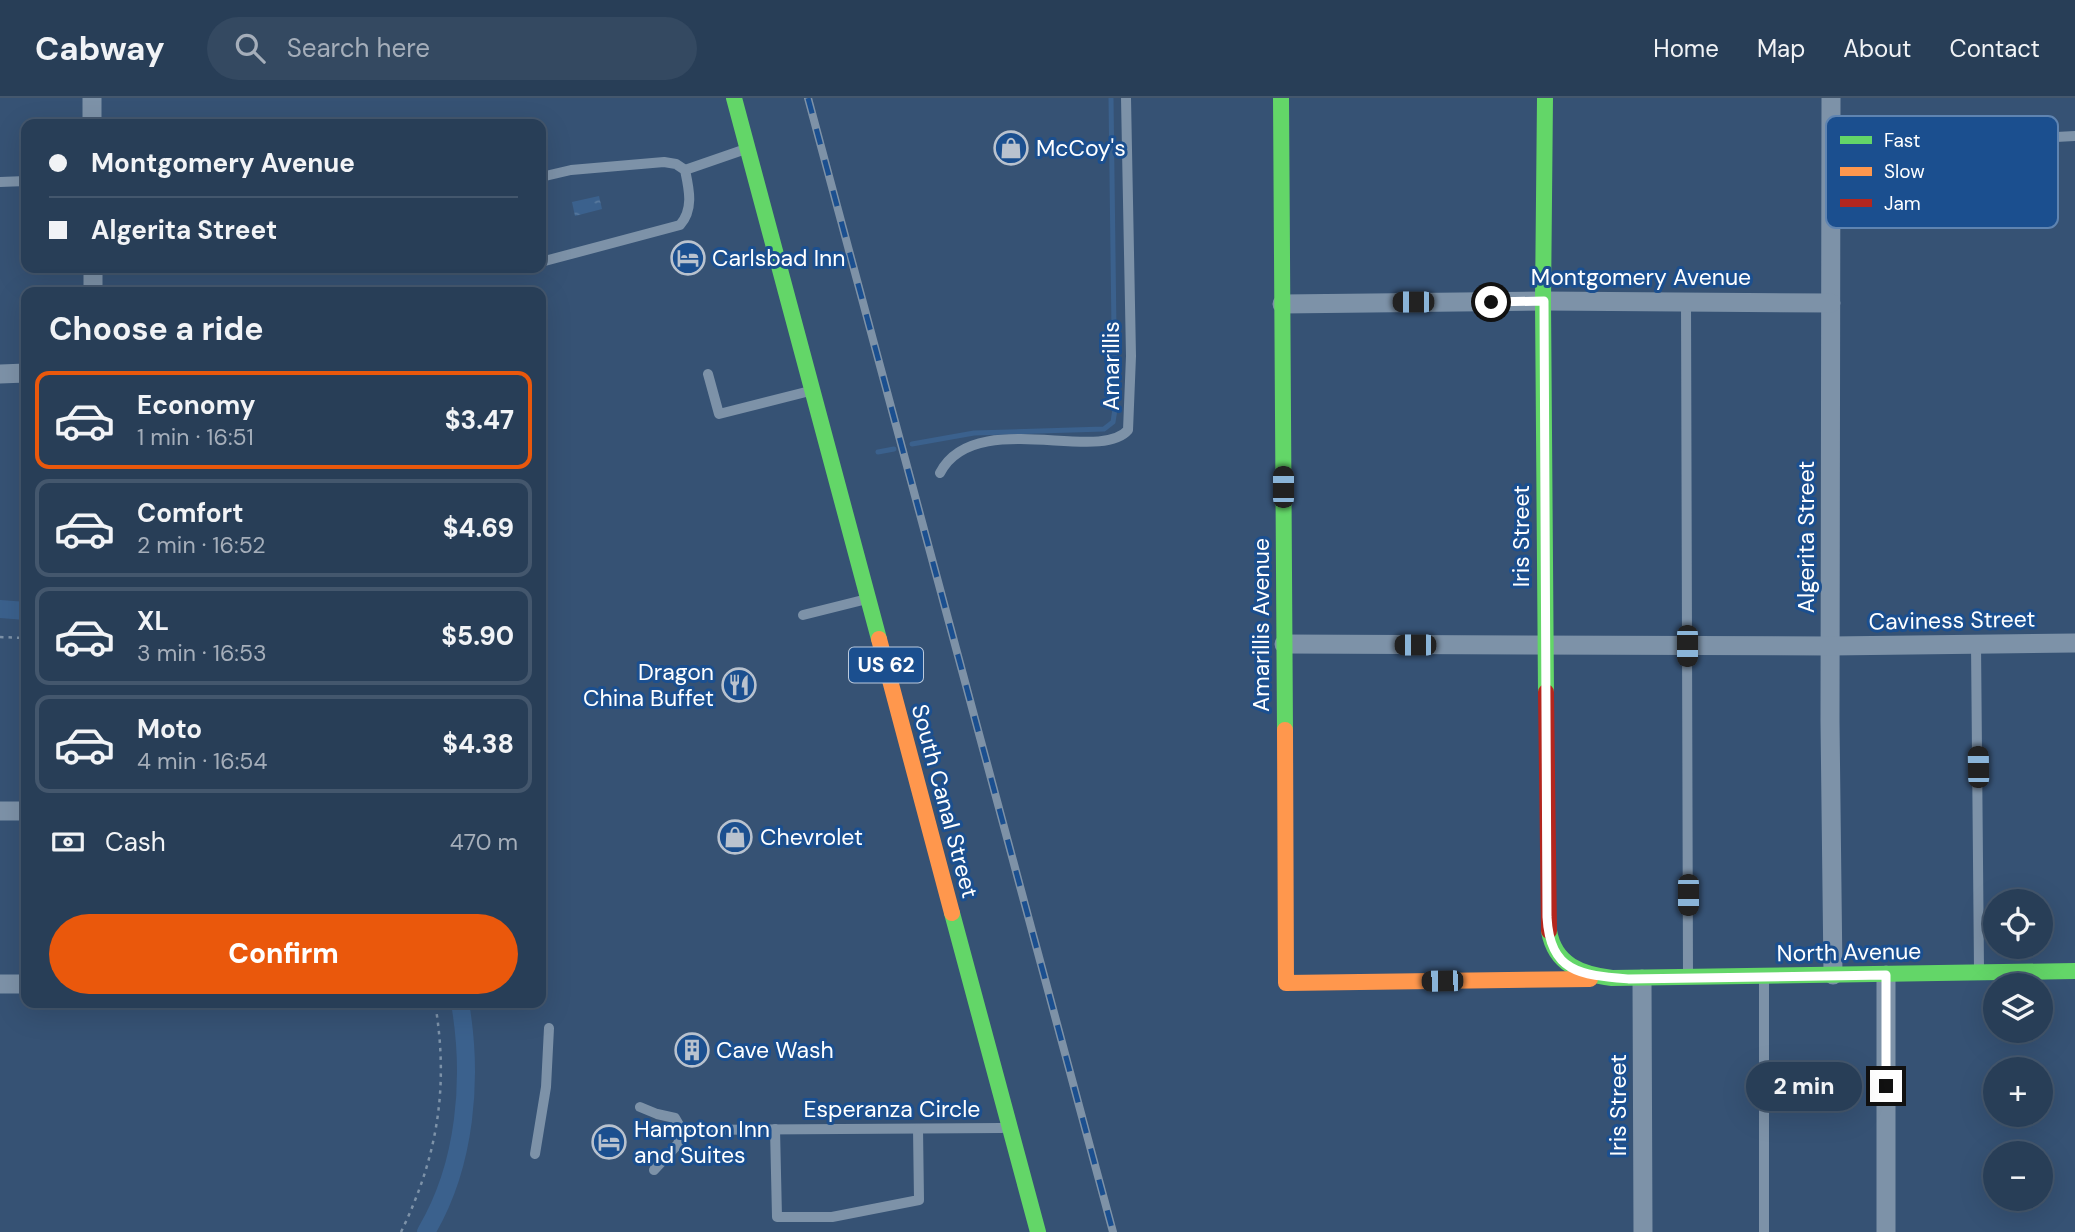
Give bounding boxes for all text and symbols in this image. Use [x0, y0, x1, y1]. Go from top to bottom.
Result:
search box [207, 17, 697, 80]
text: Cabway [35, 27, 165, 70]
icon: search [231, 29, 269, 67]
text: Search here [287, 31, 430, 65]
text: Home [1653, 33, 1719, 64]
text: Map [1757, 33, 1805, 64]
text: About [1843, 33, 1912, 64]
text: Contact [1950, 33, 2040, 64]
legend [1826, 116, 2058, 228]
text: Fast [1884, 128, 1920, 153]
shop icon: McCoy's [992, 129, 1030, 167]
place label: McCoy's [1036, 133, 1126, 163]
text: Montgomery Avenue [91, 146, 355, 180]
text: Slow [1884, 159, 1925, 184]
text: Jam [1884, 191, 1921, 216]
text: Algerita Street [91, 213, 277, 247]
hotel icon: Carlsbad Inn [669, 239, 707, 277]
place label: Carlsbad Inn [712, 243, 845, 273]
street label: Montgomery Avenue [1531, 262, 1751, 292]
route start [1475, 286, 1507, 318]
car [1393, 292, 1435, 313]
text: Choose a ride [49, 308, 264, 350]
street label: Amarillis [1096, 321, 1126, 411]
text: Economy [137, 388, 255, 422]
icon: car [53, 389, 116, 452]
text: $3.47 [445, 403, 514, 437]
text: 1 min · 16:51 [137, 422, 254, 452]
street label: Algerita Street [1791, 461, 1821, 613]
car [1273, 466, 1294, 508]
street label: Iris Street [1506, 485, 1536, 587]
text: Comfort [137, 496, 243, 530]
icon: car [53, 497, 116, 560]
text: $4.69 [443, 511, 514, 545]
text: 2 min · 16:52 [137, 530, 266, 560]
street label: Amarillis Avenue [1246, 538, 1276, 712]
text: XL [137, 604, 169, 638]
street label: Caviness Street [1868, 604, 2036, 636]
icon: car [53, 605, 116, 668]
text: $5.90 [441, 619, 514, 653]
car [1677, 625, 1698, 667]
car [1395, 635, 1437, 656]
text: 3 min · 16:53 [137, 638, 267, 668]
road number: US 62 [849, 648, 923, 682]
place label: Dragon China Buffet [583, 657, 714, 713]
restaurant icon: Dragon China Buffet [720, 666, 758, 704]
street label: South Canal Street [905, 701, 985, 901]
text: Moto [137, 712, 202, 746]
icon: car [53, 713, 116, 776]
text: $4.38 [442, 727, 514, 761]
text: 4 min · 16:54 [137, 746, 267, 776]
car [1968, 746, 1989, 788]
shop icon: Chevrolet [716, 818, 754, 856]
place label: Chevrolet [760, 822, 863, 852]
icon: cash [49, 823, 87, 861]
text: Cash [105, 825, 166, 859]
text: 470 m [450, 827, 518, 857]
car [1678, 874, 1699, 916]
map controls [1983, 889, 2053, 1211]
button: locate [1983, 889, 2053, 959]
button: Confirm [49, 914, 518, 994]
street label: North Avenue [1776, 936, 1922, 968]
car [1421, 970, 1464, 992]
button: layers [1983, 973, 2053, 1043]
building icon: Cave Wash [673, 1031, 711, 1069]
place label: Cave Wash [716, 1035, 834, 1065]
street label: Iris Street [1603, 1054, 1633, 1156]
button: + [1983, 1057, 2053, 1127]
callout: 2 min [1746, 1062, 1862, 1110]
route end [1870, 1070, 1902, 1102]
text: 2 min [1773, 1071, 1835, 1101]
street label: Esperanza Circle [804, 1094, 980, 1124]
place label: Hampton Inn and Suites [634, 1114, 770, 1170]
hotel icon: Hampton Inn and Suites [590, 1123, 628, 1161]
button: − [1983, 1141, 2053, 1211]

